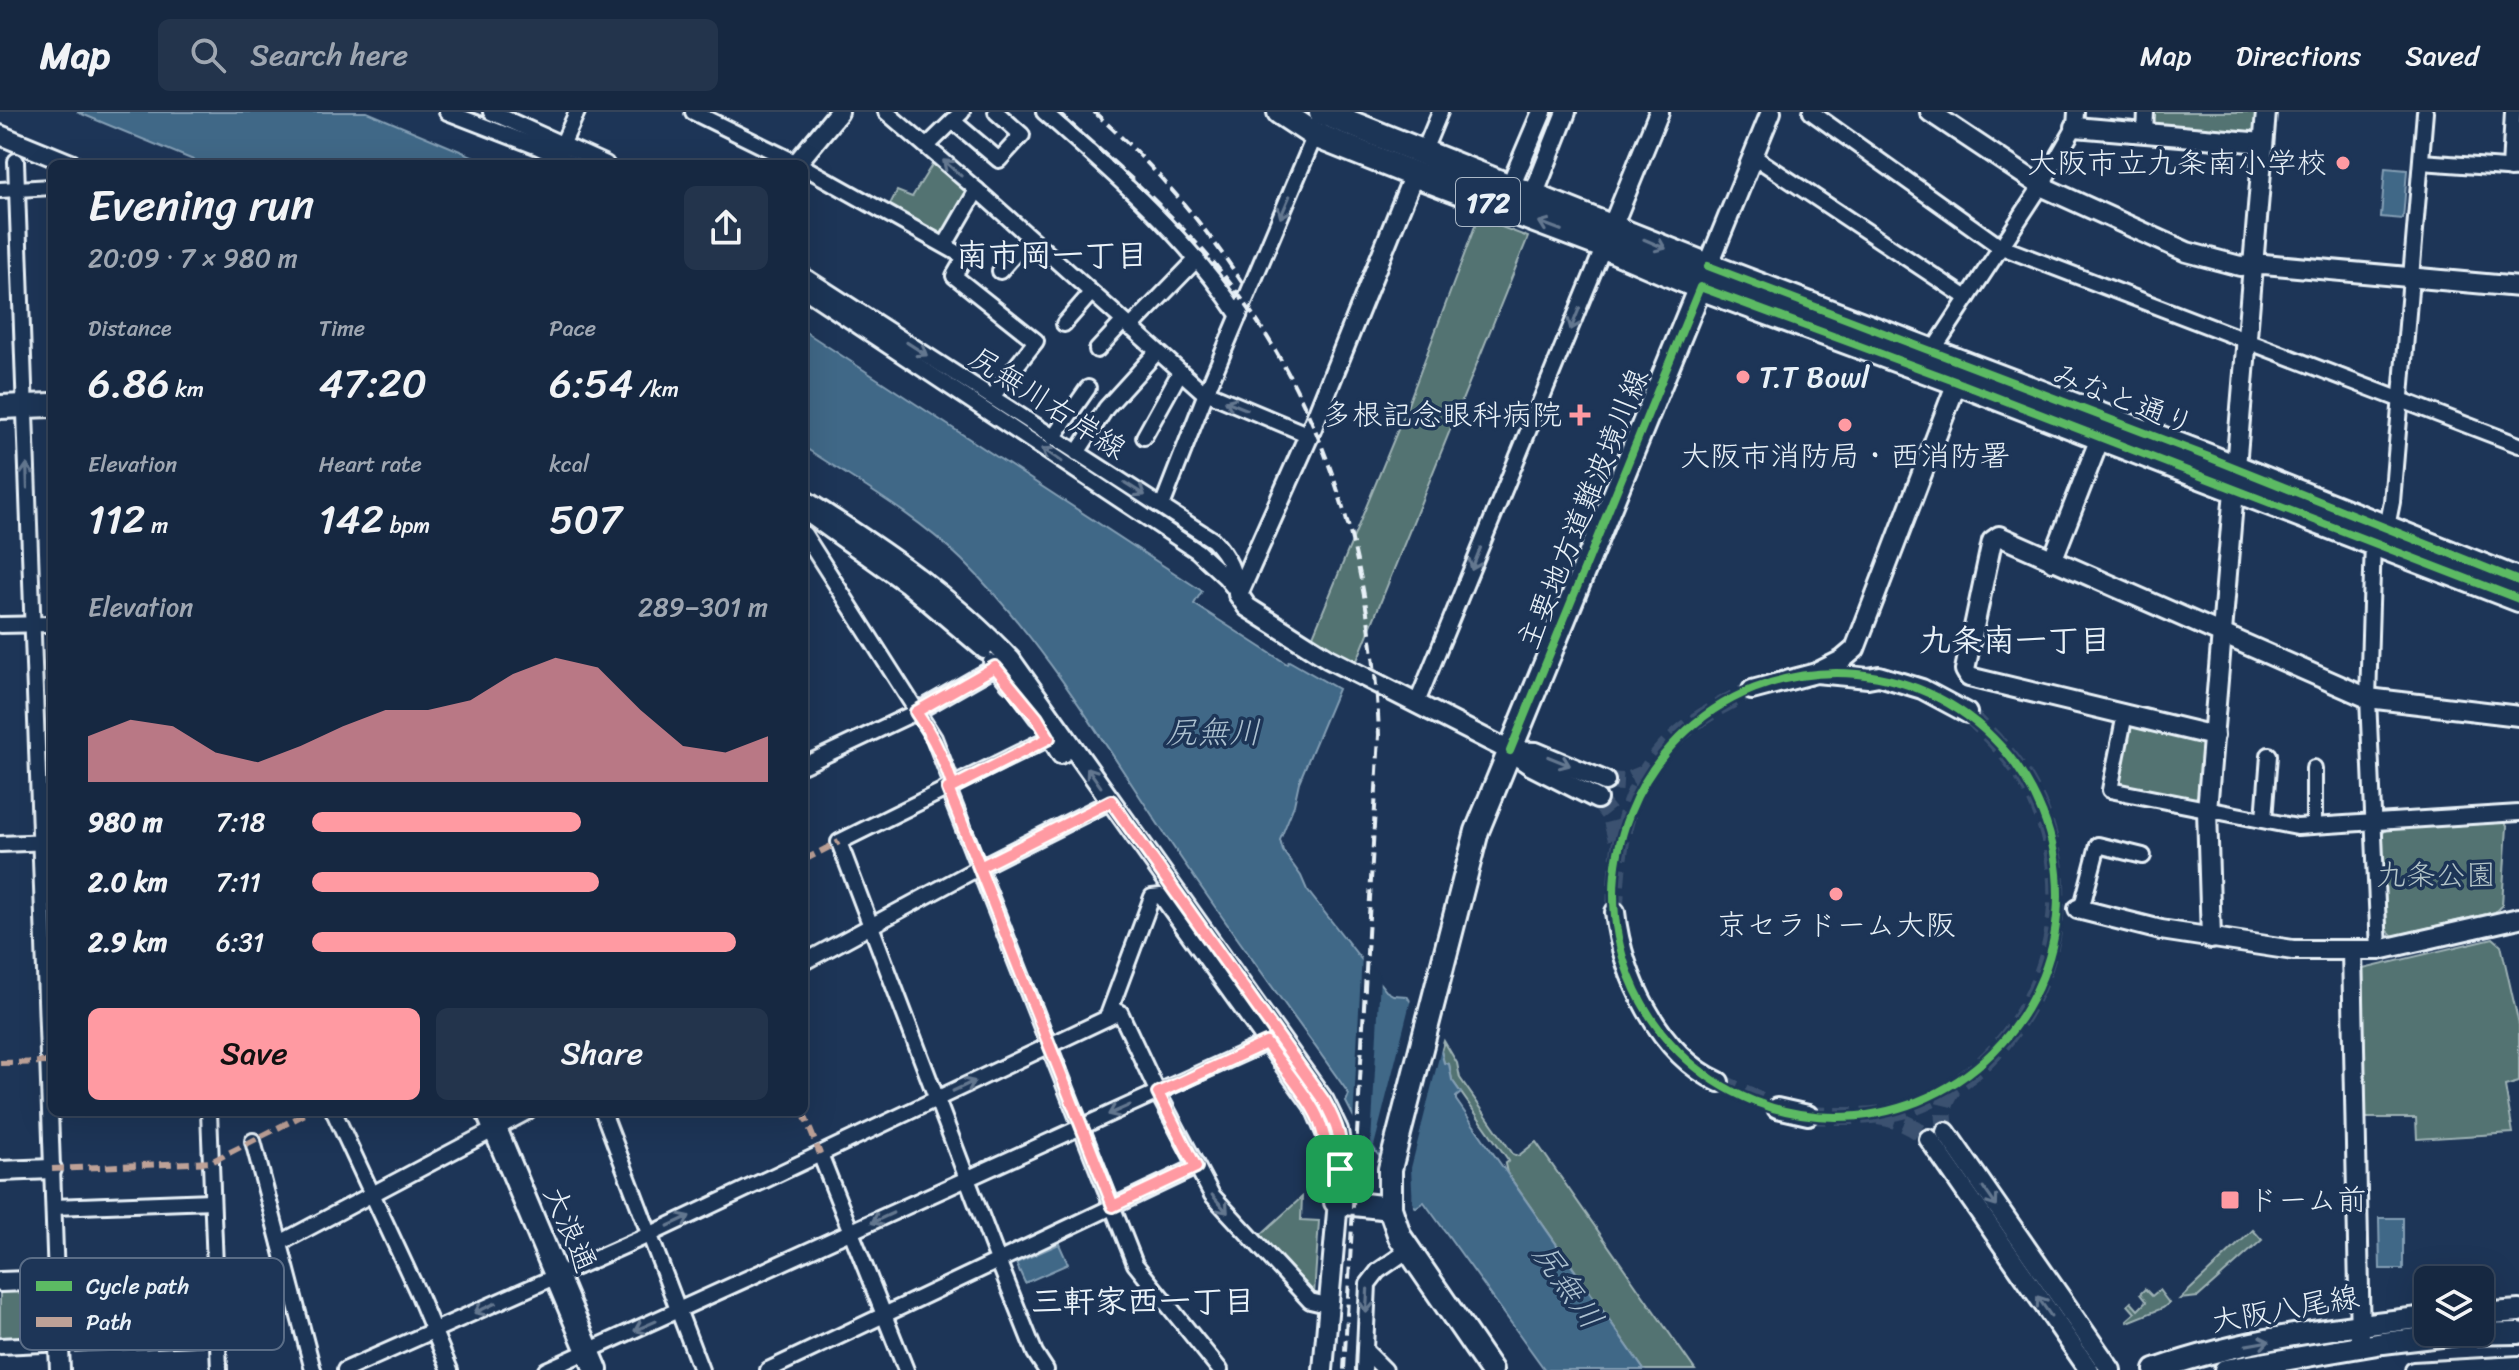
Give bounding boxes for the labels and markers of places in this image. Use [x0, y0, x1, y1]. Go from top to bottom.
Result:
place label: 大阪市立九条南小学校 [2027, 136, 2327, 190]
marker: 大阪市立九条南小学校 [2334, 154, 2352, 172]
place label: T.T Bowl [1759, 350, 1871, 404]
marker: T.T Bowl [1734, 368, 1752, 386]
place label: 多根記念眼科病院 [1322, 388, 1562, 442]
marker: 多根記念眼科病院 [1569, 404, 1591, 426]
marker: 大阪市消防局・西消防署 [1836, 416, 1854, 434]
place label: 大阪市消防局・西消防署 [1680, 429, 2010, 483]
marker: 京セラドーム大阪 [1827, 885, 1845, 903]
place label: 京セラドーム大阪 [1717, 898, 1955, 952]
pin [1306, 1135, 1374, 1203]
place label: ドーム前 [2248, 1173, 2367, 1227]
marker: ドーム前 [2219, 1189, 2241, 1211]

